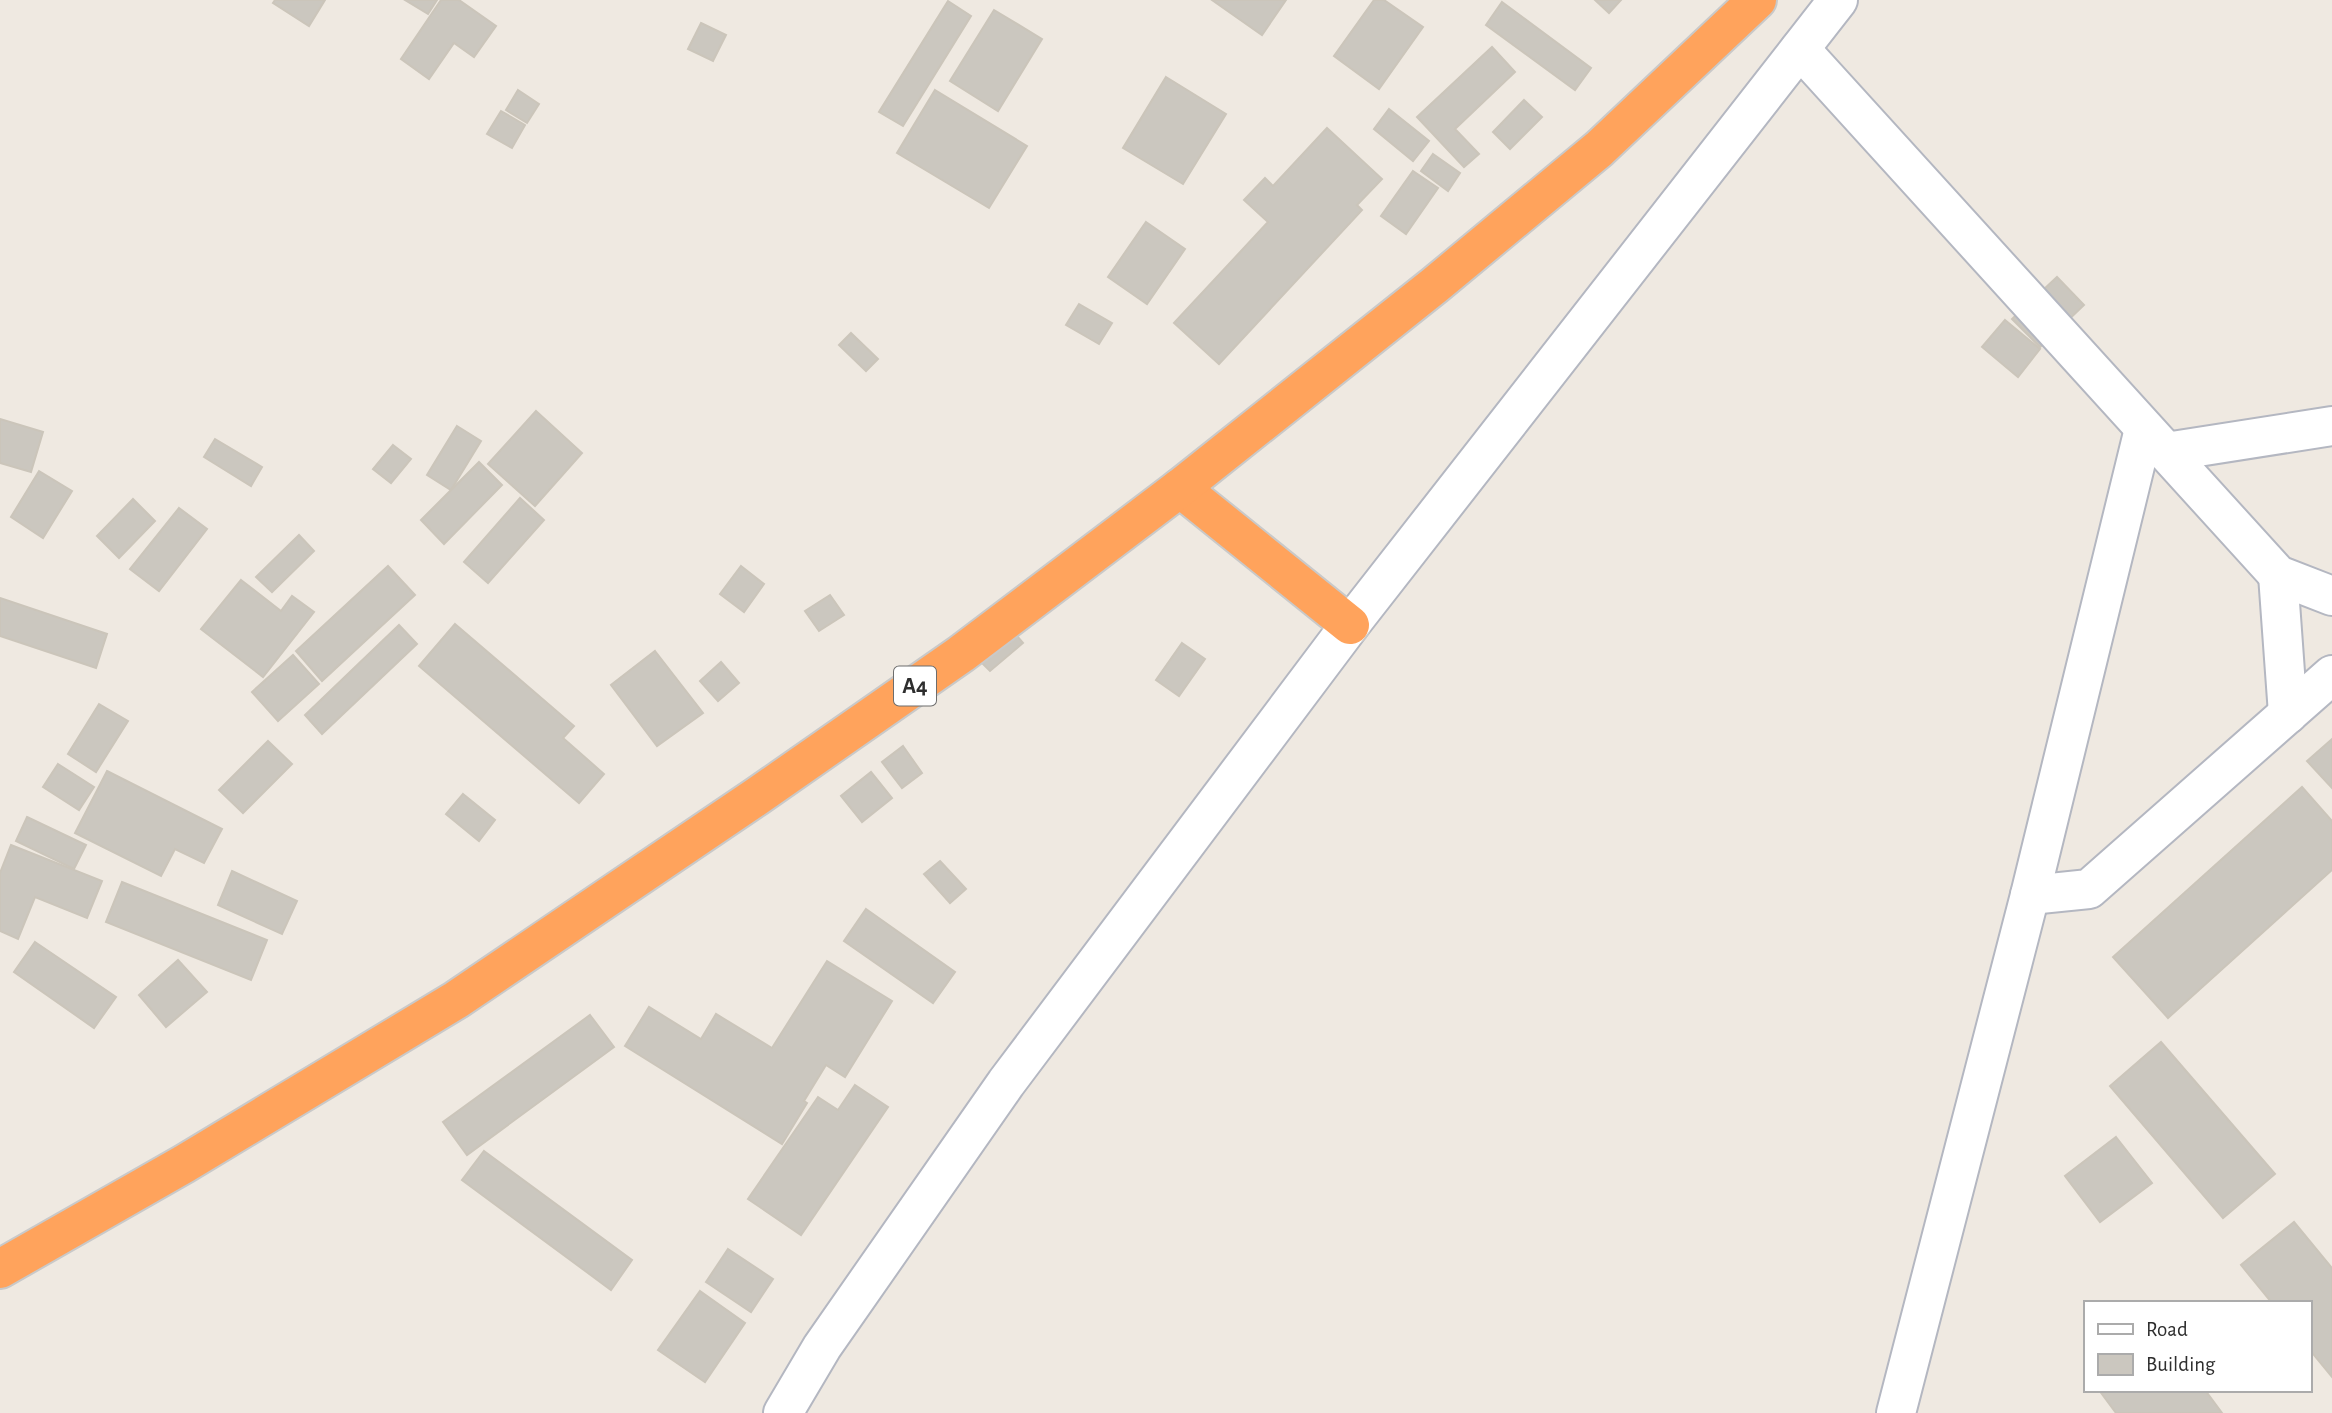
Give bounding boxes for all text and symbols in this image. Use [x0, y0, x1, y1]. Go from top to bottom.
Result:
road number: A4 [894, 666, 936, 706]
legend [2084, 1301, 2311, 1392]
text: Road [2146, 1319, 2188, 1340]
text: Building [2146, 1354, 2216, 1375]

